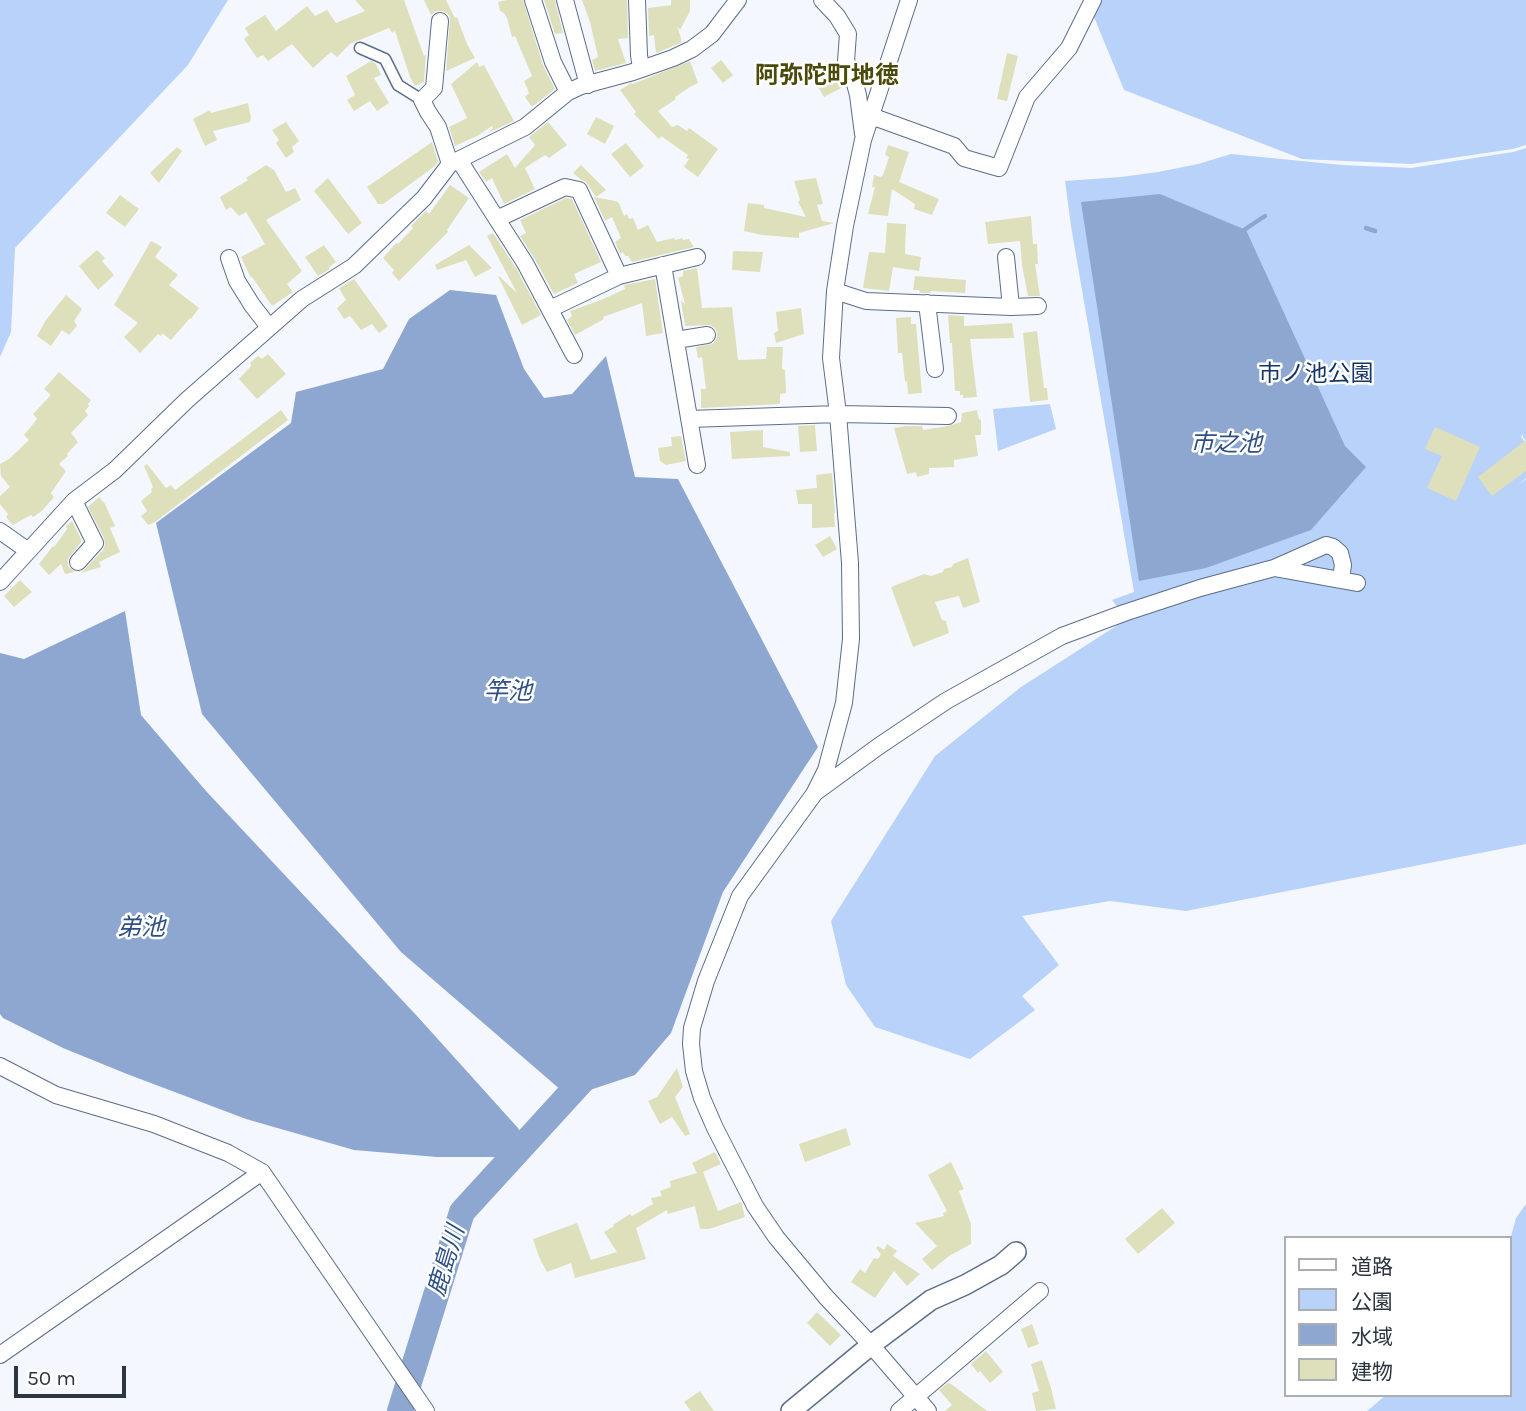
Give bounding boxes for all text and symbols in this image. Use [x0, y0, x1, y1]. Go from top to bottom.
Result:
district label: 阿弥陀町地徳 [755, 62, 899, 90]
park label: 市ノ池公園 [1259, 360, 1373, 388]
water label: 市之池 [1190, 430, 1262, 458]
water label: 竿池 [484, 678, 532, 706]
water label: 弟池 [117, 914, 165, 942]
water label: 鹿島川 [423, 1222, 471, 1300]
legend [1284, 1236, 1512, 1397]
text: 道路 [1351, 1255, 1393, 1279]
text: 公園 [1351, 1290, 1393, 1314]
text: 水域 [1351, 1325, 1393, 1349]
scale bar [18, 1352, 130, 1396]
text: 建物 [1351, 1360, 1393, 1384]
text: 50 m [27, 1366, 76, 1390]

